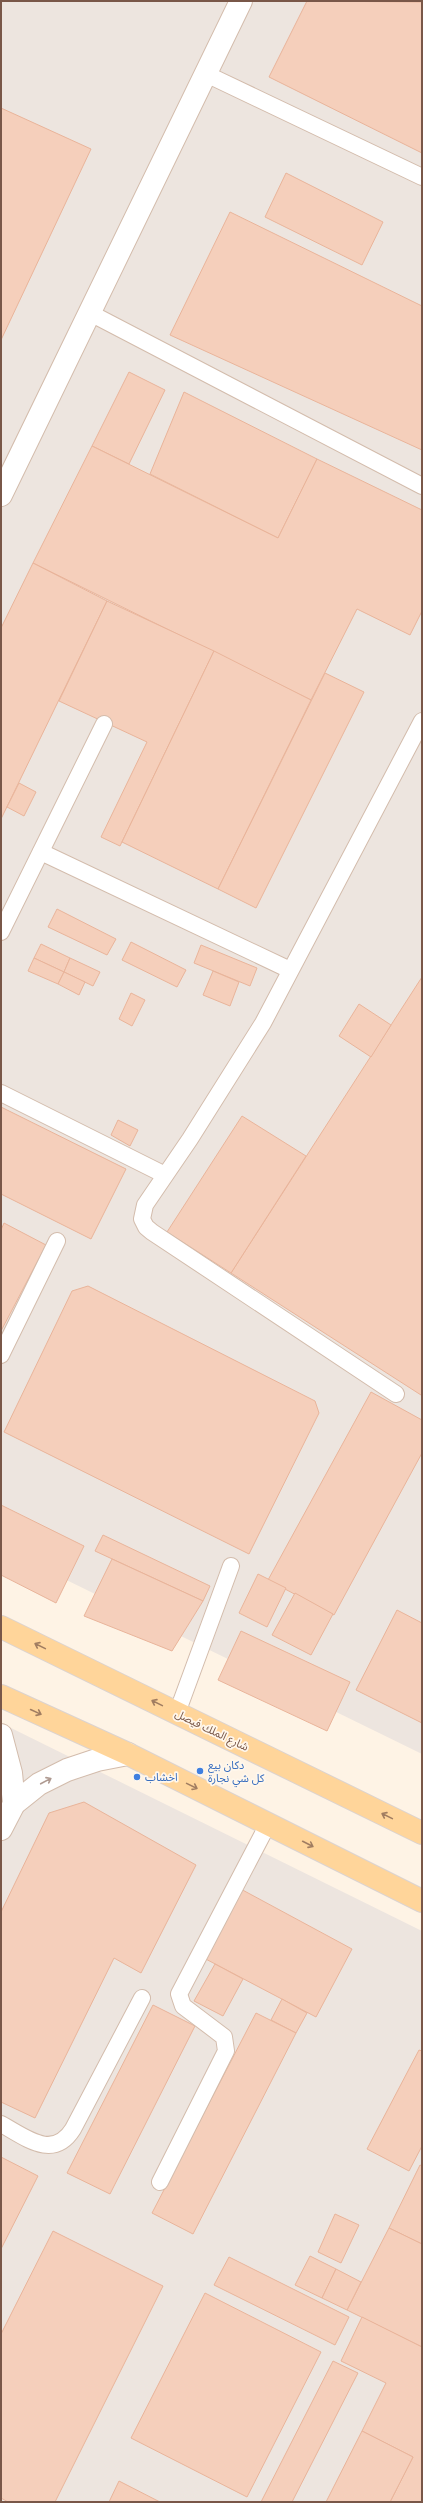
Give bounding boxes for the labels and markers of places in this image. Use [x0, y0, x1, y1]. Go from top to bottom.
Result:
place label: دكان بيع كل شي نجارة [208, 1758, 265, 1788]
marker: دكان بيع كل شي نجارة [195, 1766, 205, 1776]
place label: اخشاب [145, 1770, 178, 1784]
marker: اخشاب [132, 1772, 142, 1782]

